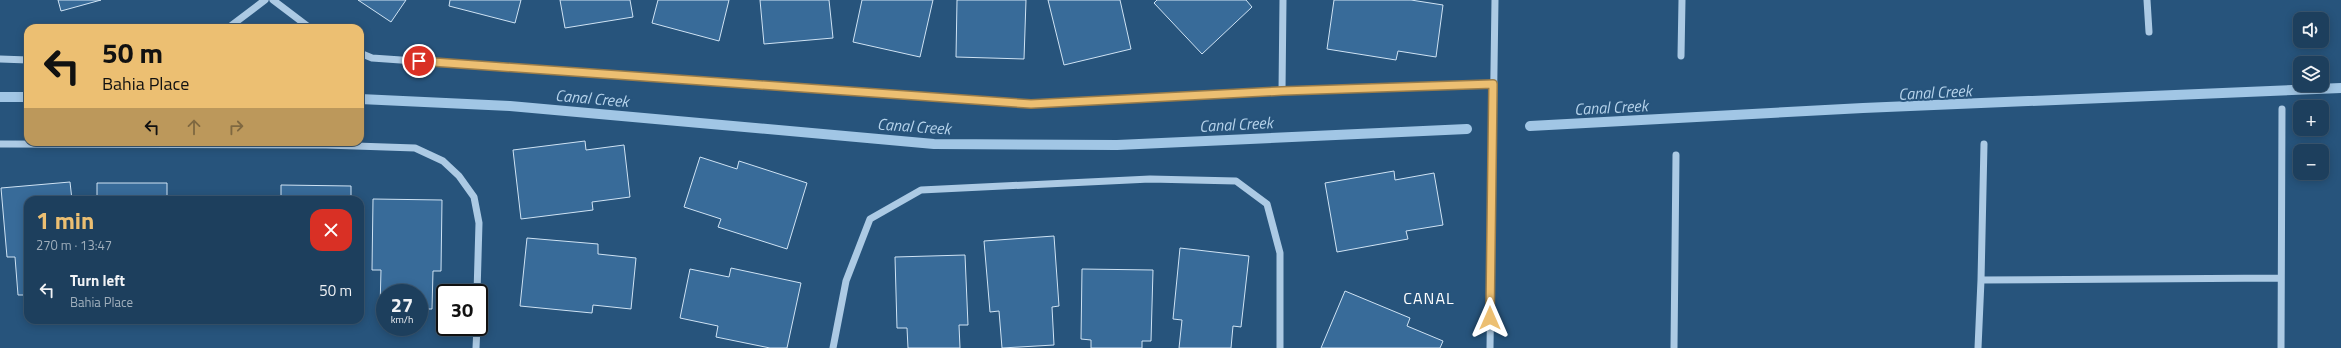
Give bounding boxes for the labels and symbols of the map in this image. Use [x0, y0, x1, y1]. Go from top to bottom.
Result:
pin [402, 44, 436, 78]
water label: Canal Creek [1898, 78, 1974, 106]
water label: Canal Creek [554, 83, 632, 113]
water label: Canal Creek [1574, 93, 1650, 121]
water label: Canal Creek [1199, 110, 1275, 138]
water label: Canal Creek [876, 111, 953, 141]
speed limit sign: 30 [436, 284, 488, 336]
district label: CANAL [1403, 286, 1455, 310]
position arrow [1469, 297, 1511, 339]

